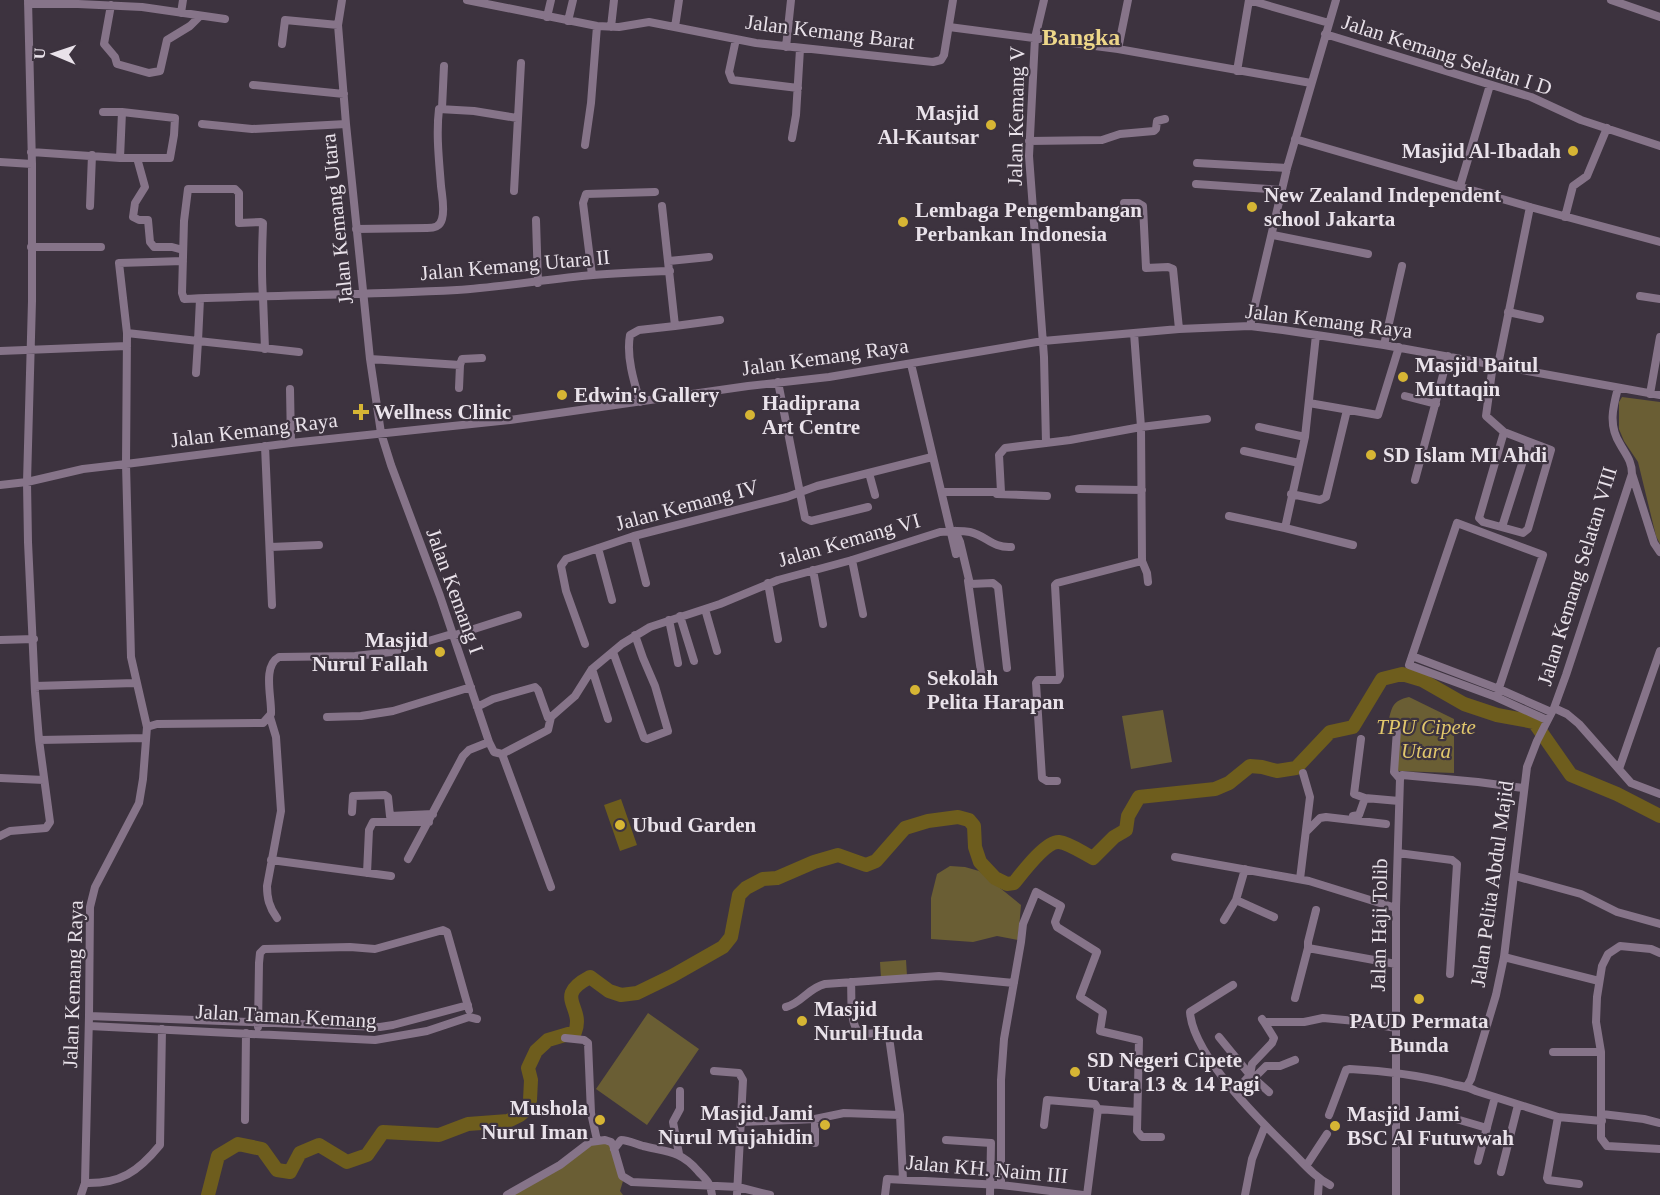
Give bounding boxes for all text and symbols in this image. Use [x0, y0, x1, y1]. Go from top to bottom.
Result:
street label: Jalan Kemang Barat [744, 10, 916, 54]
street label: Jalan Kemang Selatan I D [1339, 10, 1555, 100]
north arrow [24, 24, 84, 84]
district label: Bangka [1042, 24, 1120, 50]
street label: Jalan Kemang V [1003, 46, 1029, 186]
text: U [31, 47, 48, 60]
place label: Masjid Al-Kautsar [878, 101, 979, 149]
marker: Masjid Al-Kautsar [984, 118, 998, 132]
street label: Jalan Kemang Utara [316, 132, 358, 306]
place label: Masjid Al-Ibadah [1402, 139, 1561, 163]
marker: Masjid Al-Ibadah [1566, 144, 1580, 158]
place label: New Zealand Independent school Jakarta [1264, 183, 1501, 231]
place label: Lembaga Pengembangan Perbankan Indonesia [915, 198, 1142, 246]
marker: New Zealand Independent school Jakarta [1245, 200, 1259, 214]
marker: Lembaga Pengembangan Perbankan Indonesia [896, 215, 910, 229]
street label: Jalan Kemang Utara II [419, 245, 611, 285]
street label: Jalan Kemang Raya [1244, 299, 1414, 343]
street label: Jalan Kemang Raya [740, 333, 910, 381]
place label: Masjid Baitul Muttaqin [1415, 353, 1538, 401]
marker: Masjid Baitul Muttaqin [1396, 370, 1410, 384]
place label: Edwin's Gallery [574, 383, 720, 407]
marker: Edwin's Gallery [555, 388, 569, 402]
place label: Hadiprana Art Centre [762, 391, 861, 439]
place label: Wellness Clinic [374, 400, 511, 424]
marker: Wellness Clinic [352, 403, 370, 421]
street label: Jalan Kemang Raya [169, 408, 339, 452]
marker: Hadiprana Art Centre [743, 408, 757, 422]
place label: SD Islam MI Ahdi [1383, 443, 1547, 467]
marker: SD Islam MI Ahdi [1364, 448, 1378, 462]
street label: Jalan Kemang Selatan VIII [1532, 464, 1622, 688]
street label: Jalan Kemang IV [613, 474, 761, 536]
street label: Jalan Kemang VI [775, 508, 923, 572]
street label: Jalan Kemang I [421, 525, 489, 657]
place label: Masjid Nurul Fallah [312, 628, 428, 676]
marker: Masjid Nurul Fallah [433, 645, 447, 659]
place label: Sekolah Pelita Harapan [927, 666, 1064, 714]
marker: Sekolah Pelita Harapan [908, 683, 922, 697]
park label: TPU Cipete Utara [1376, 715, 1476, 763]
street label: Jalan Pelita Abdul Majid [1466, 779, 1518, 989]
place label: Ubud Garden [632, 813, 757, 837]
marker: Ubud Garden [613, 818, 627, 832]
street label: Jalan Haji Tolib [1366, 858, 1392, 992]
street label: Jalan Kemang Raya [58, 899, 88, 1068]
marker: PAUD Permata Bunda [1412, 992, 1426, 1006]
place label: Masjid Nurul Huda [814, 997, 924, 1045]
street label: Jalan Taman Kemang [195, 999, 378, 1033]
place label: PAUD Permata Bunda [1350, 1009, 1489, 1057]
marker: Masjid Nurul Huda [795, 1014, 809, 1028]
place label: SD Negeri Cipete Utara 13 & 14 Pagi [1087, 1048, 1260, 1096]
marker: SD Negeri Cipete Utara 13 & 14 Pagi [1068, 1065, 1082, 1079]
place label: Mushola Nurul Iman [481, 1096, 588, 1144]
place label: Masjid Jami Nurul Mujahidin [658, 1101, 813, 1149]
place label: Masjid Jami BSC Al Futuwwah [1347, 1102, 1514, 1150]
marker: Mushola Nurul Iman [593, 1113, 607, 1127]
marker: Masjid Jami Nurul Mujahidin [818, 1118, 832, 1132]
marker: Masjid Jami BSC Al Futuwwah [1328, 1119, 1342, 1133]
street label: Jalan KH. Naim III [905, 1150, 1069, 1188]

